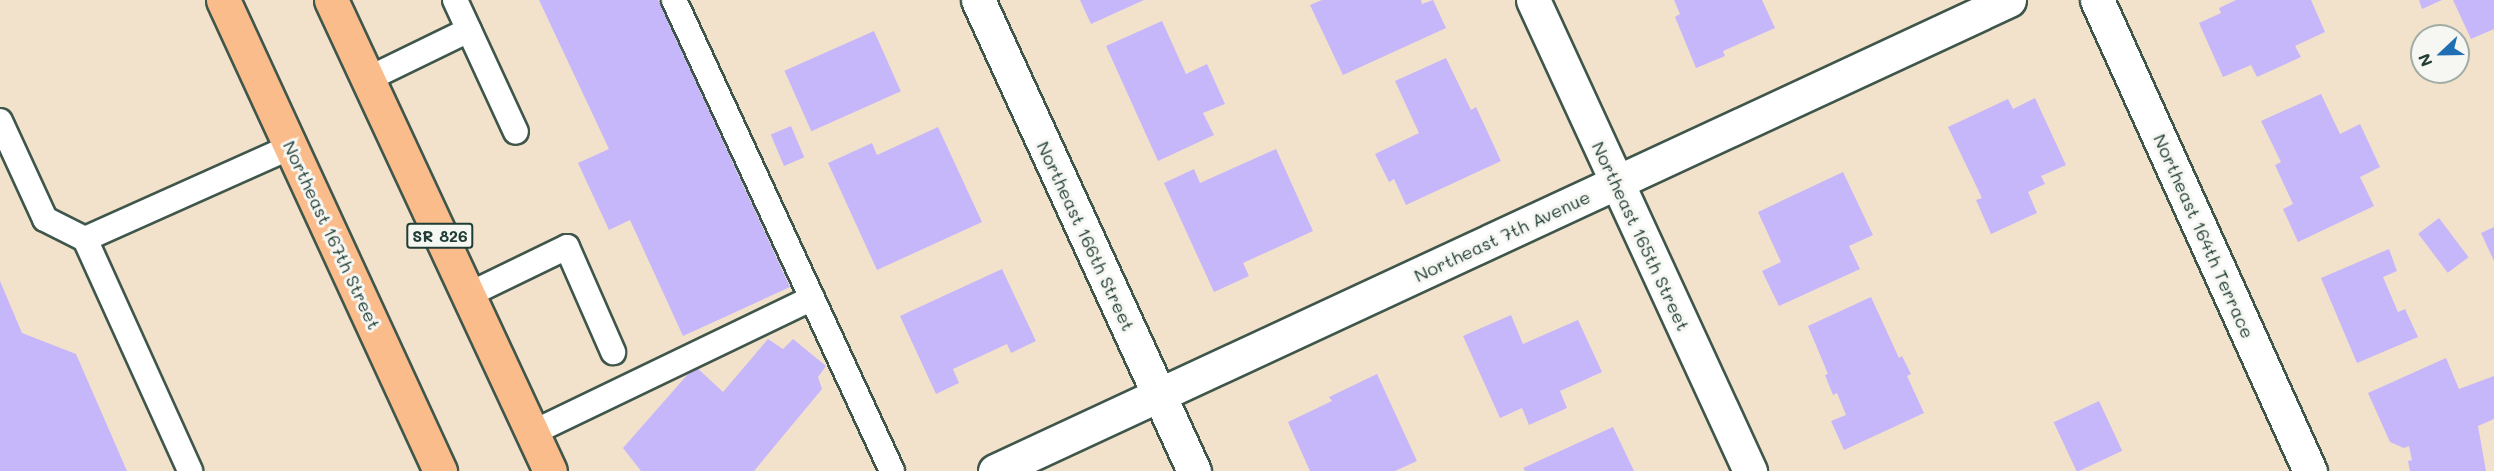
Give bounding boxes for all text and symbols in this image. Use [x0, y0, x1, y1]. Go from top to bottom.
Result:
north arrow [2410, 24, 2470, 84]
text: N [2413, 51, 2437, 70]
street label: Northeast 164th Terrace [2149, 131, 2259, 341]
street label: Northeast 167th Street [279, 137, 385, 333]
street label: Northeast 166th Street [1033, 138, 1139, 334]
street label: Northeast 165th Street [1588, 138, 1694, 334]
street label: Northeast 7th Avenue [1410, 186, 1594, 286]
road number: SR 826 [406, 223, 474, 249]

